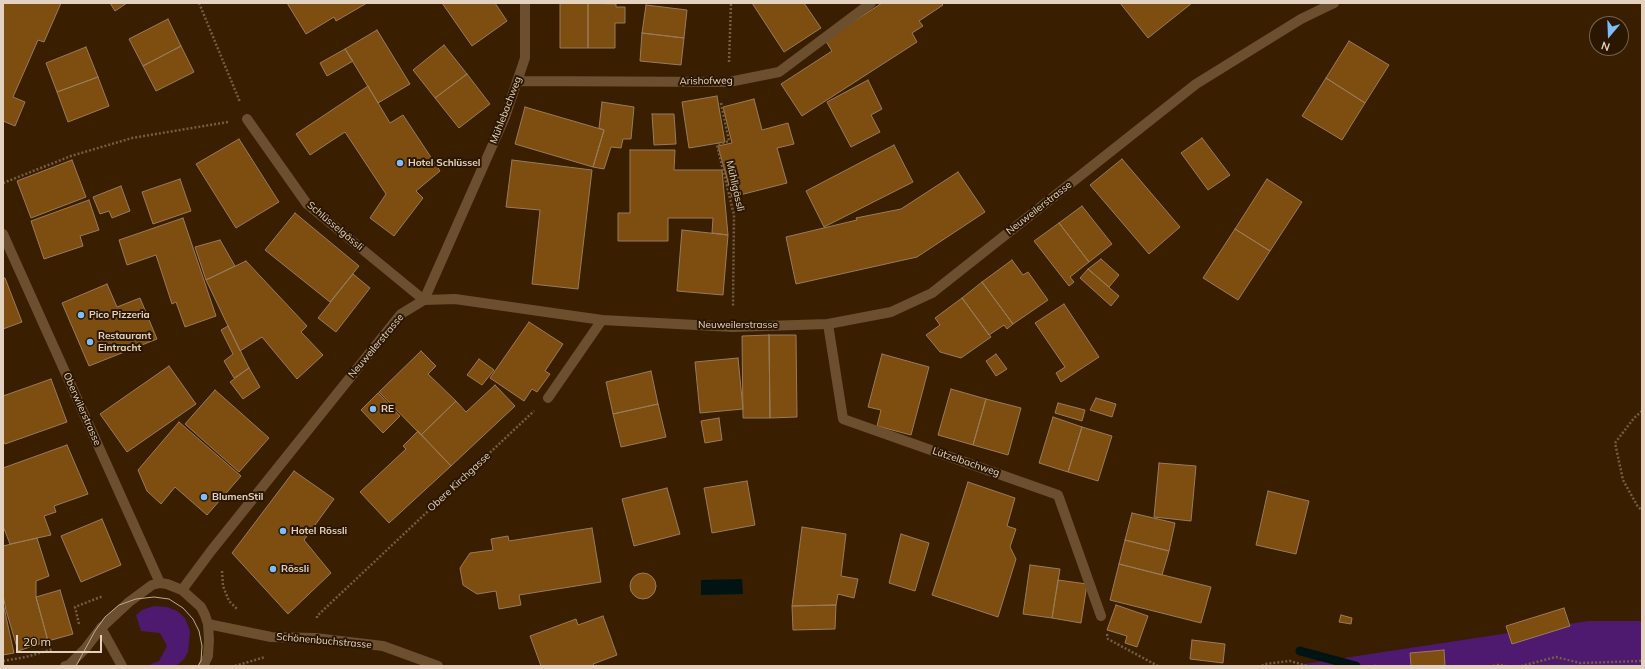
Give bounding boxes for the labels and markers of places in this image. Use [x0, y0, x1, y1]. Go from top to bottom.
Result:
place label: Hotel Schlüssel [408, 157, 480, 169]
marker: Hotel Schlüssel [395, 158, 405, 168]
place label: Pico Pizzeria [89, 309, 150, 321]
marker: Pico Pizzeria [76, 310, 86, 320]
place label: Restaurant Eintracht [98, 330, 151, 354]
marker: Restaurant Eintracht [85, 337, 95, 347]
place label: RE [381, 403, 394, 415]
marker: RE [368, 404, 378, 414]
place label: BlumenStil [212, 491, 263, 503]
marker: BlumenStil [199, 492, 209, 502]
place label: Hotel Rössli [291, 525, 347, 537]
marker: Hotel Rössli [278, 526, 288, 536]
place label: Rössli [281, 563, 309, 575]
marker: Rössli [268, 564, 278, 574]

